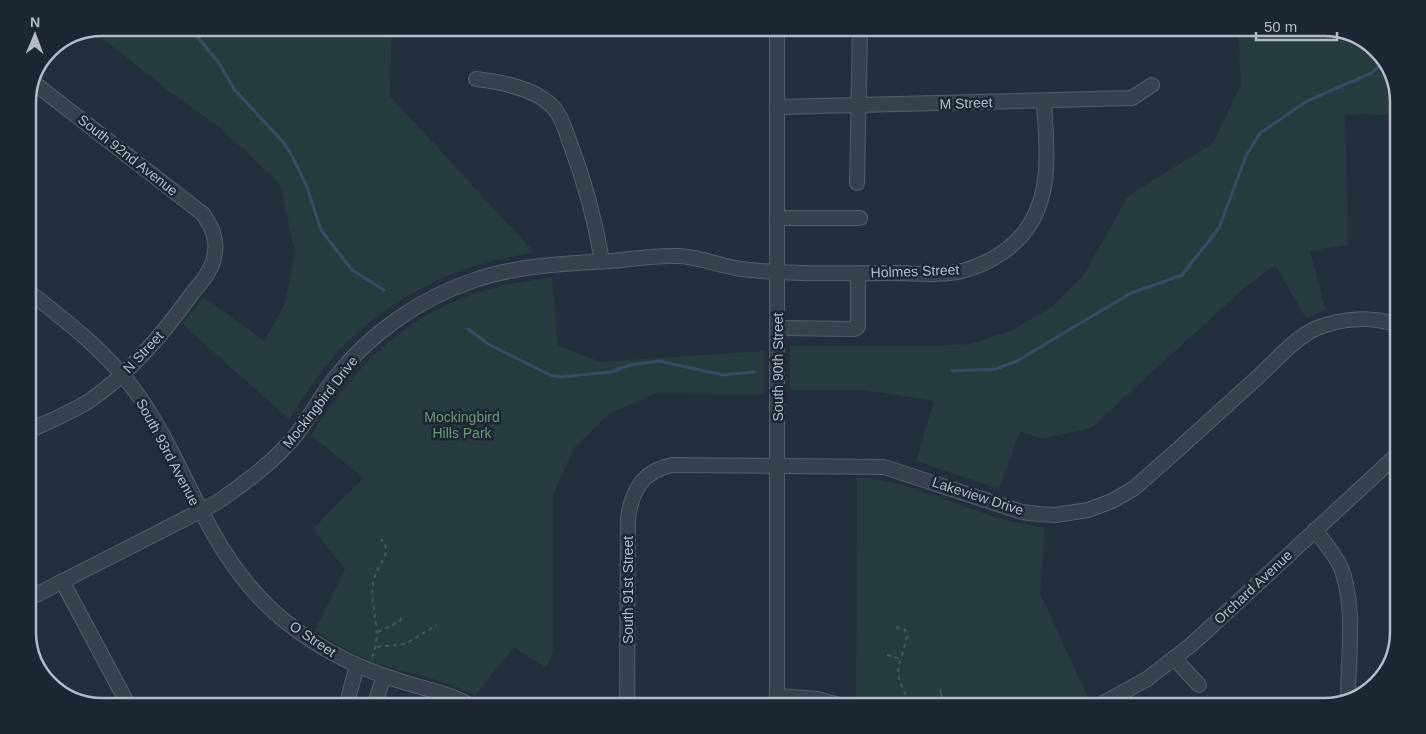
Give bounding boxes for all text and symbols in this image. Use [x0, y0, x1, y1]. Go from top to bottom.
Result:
north arrow [10, 10, 60, 60]
scale bar [1256, 10, 1337, 42]
text: N [30, 14, 40, 30]
text: 50 m [1264, 18, 1297, 35]
street label: M Street [939, 94, 993, 112]
street label: South 92nd Avenue [75, 111, 181, 199]
street label: Holmes Street [870, 261, 960, 281]
street label: South 90th Street [770, 312, 786, 421]
street label: N Street [120, 328, 166, 376]
street label: Mockingbird Drive [279, 353, 361, 451]
street label: South 93rd Avenue [133, 396, 203, 508]
park label: Mockingbird Hills Park [424, 409, 500, 441]
street label: Lakeview Drive [930, 474, 1026, 518]
street label: South 91st Street [620, 536, 636, 644]
street label: Orchard Avenue [1211, 547, 1296, 627]
street label: O Street [287, 618, 339, 660]

